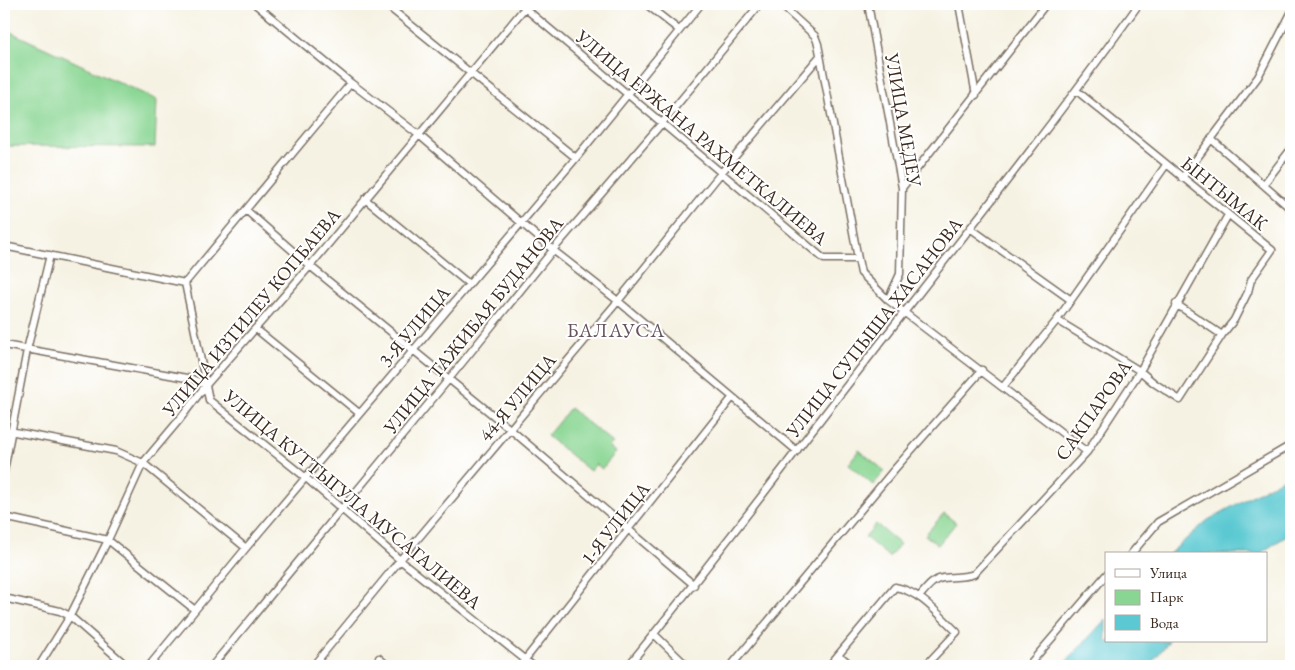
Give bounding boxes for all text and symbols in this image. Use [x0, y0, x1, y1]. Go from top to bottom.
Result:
street label: УЛИЦА ЕРЖАНА РАХМЕТКАЛИЕВА [570, 24, 834, 251]
street label: УЛИЦА МЕДЕУ [879, 50, 928, 190]
street label: ЫНТЫМАК [1176, 151, 1273, 236]
street label: УЛИЦА ИЗТИЛЕУ КОПБАЕВА [156, 202, 347, 422]
street label: УЛИЦА ТАЖИБАЯ БУДАНОВА [377, 211, 569, 440]
street label: УЛИЦА СУПЫША ХАСАНОВА [780, 212, 969, 443]
street label: 3-Я УЛИЦА [373, 280, 456, 372]
district label: БАЛАУСА [567, 317, 665, 343]
street label: 44-Я УЛИЦА [473, 347, 562, 447]
street label: САКПАРОВА [1050, 354, 1138, 466]
street label: УЛИЦА КУТТЫГУЛА МУСАГАЛИЕВА [218, 383, 488, 615]
street label: 1-Я УЛИЦА [575, 476, 656, 570]
legend [1105, 552, 1268, 642]
text: Улица [1149, 563, 1187, 582]
text: Парк [1150, 587, 1183, 606]
text: Вода [1150, 613, 1179, 632]

